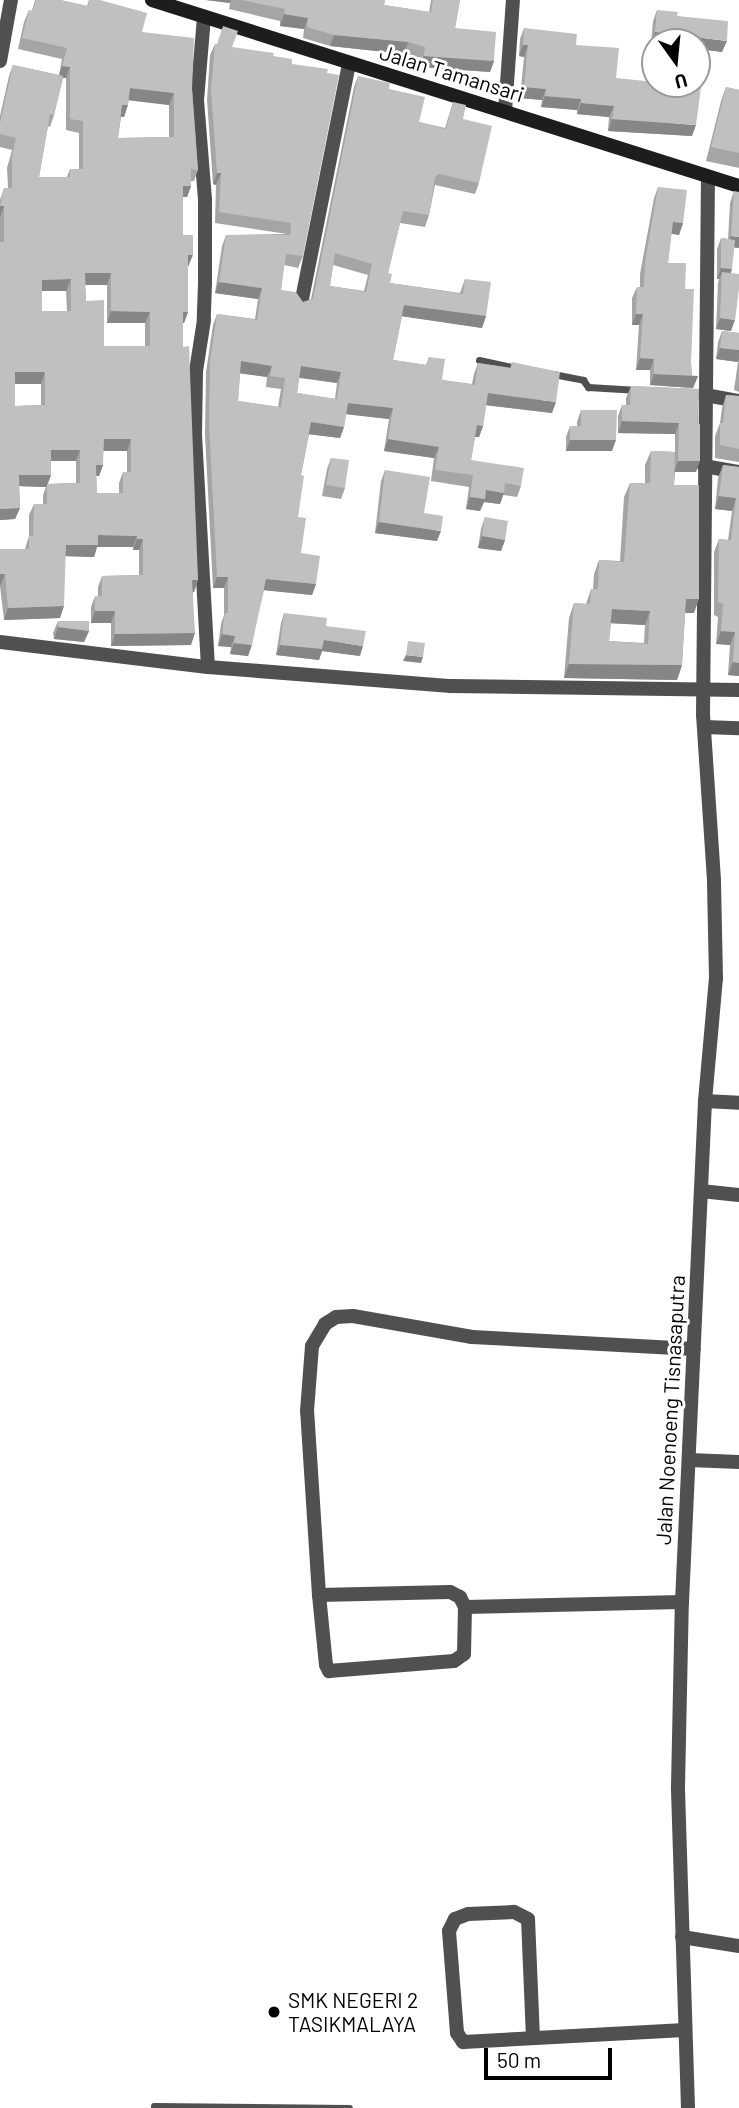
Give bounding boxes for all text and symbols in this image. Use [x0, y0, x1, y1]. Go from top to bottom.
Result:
north arrow [641, 28, 711, 98]
street label: Jalan Tamansari [377, 39, 527, 107]
text: U [672, 69, 690, 94]
street label: Jalan Noenoeng Tisnasaputra [650, 1274, 690, 1546]
place label: SMK NEGERI 2 TASIKMALAYA [288, 1987, 418, 2037]
marker: SMK NEGERI 2 TASIKMALAYA [266, 2004, 282, 2020]
scale bar [487, 2035, 615, 2078]
text: 50 m [497, 2047, 541, 2072]

